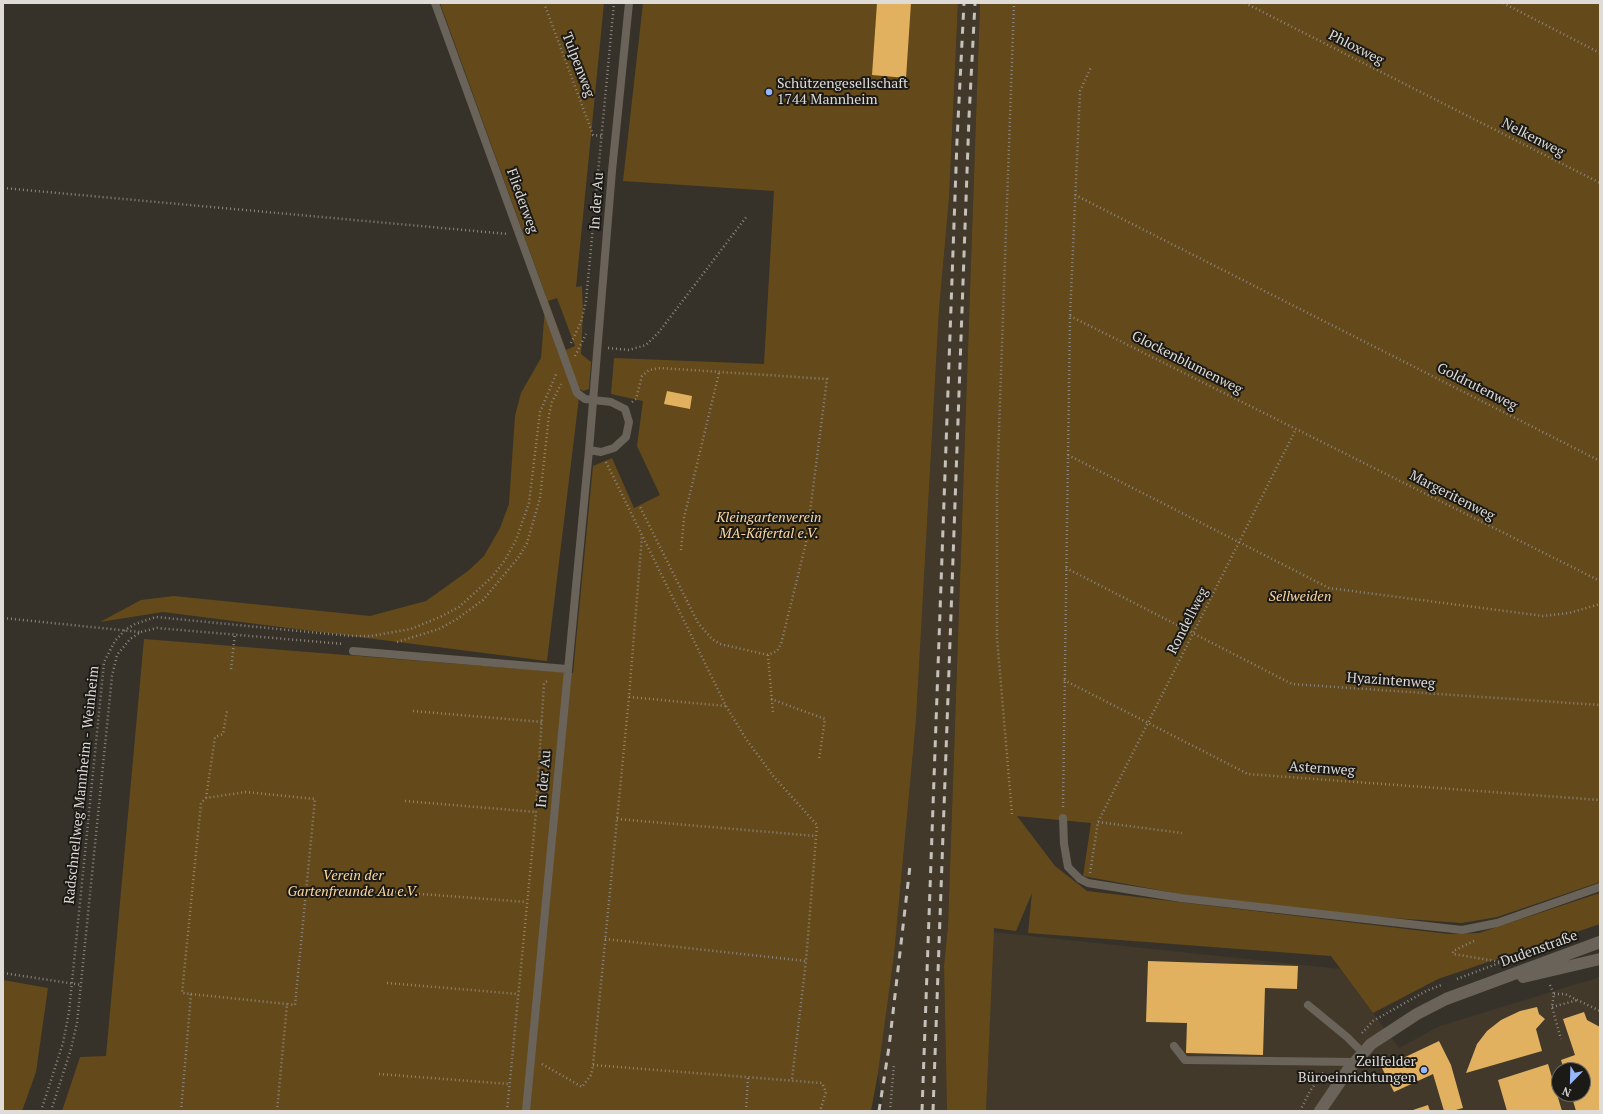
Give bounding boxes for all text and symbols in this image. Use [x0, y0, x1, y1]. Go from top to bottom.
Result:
street label: Phloxweg [1325, 27, 1387, 69]
street label: Tulpenweg [558, 30, 598, 100]
place label: Schützengesellschaft 1744 Mannheim [777, 76, 908, 108]
marker: Schützengesellschaft 1744 Mannheim [764, 87, 774, 97]
street label: Nelkenweg [1499, 115, 1567, 161]
street label: Fliederweg [503, 166, 541, 236]
street label: In der Au [587, 172, 607, 230]
street label: Glockenblumenweg [1129, 328, 1245, 398]
street label: Goldrutenweg [1434, 360, 1520, 414]
street label: Margeritenweg [1407, 467, 1497, 525]
park label: Kleingartenverein MA-Käfertal e.V. [716, 510, 822, 542]
street label: Rondellweg [1164, 585, 1212, 657]
park label: Sellweiden [1269, 589, 1331, 605]
street label: Radschnellweg Mannheim - Weinheim [61, 665, 103, 905]
street label: Hyazintenweg [1346, 670, 1436, 692]
street label: In der Au [533, 749, 555, 809]
street label: Asternweg [1289, 758, 1355, 780]
park label: Verein der Gartenfreunde Au e.V. [288, 868, 418, 900]
street label: Dudenstraße [1498, 927, 1580, 971]
place label: Zeilfelder Büroeinrichtungen [1298, 1054, 1416, 1086]
north arrow [1551, 1062, 1591, 1102]
marker: Zeilfelder Büroeinrichtungen [1419, 1065, 1429, 1075]
text: N [1560, 1084, 1573, 1100]

